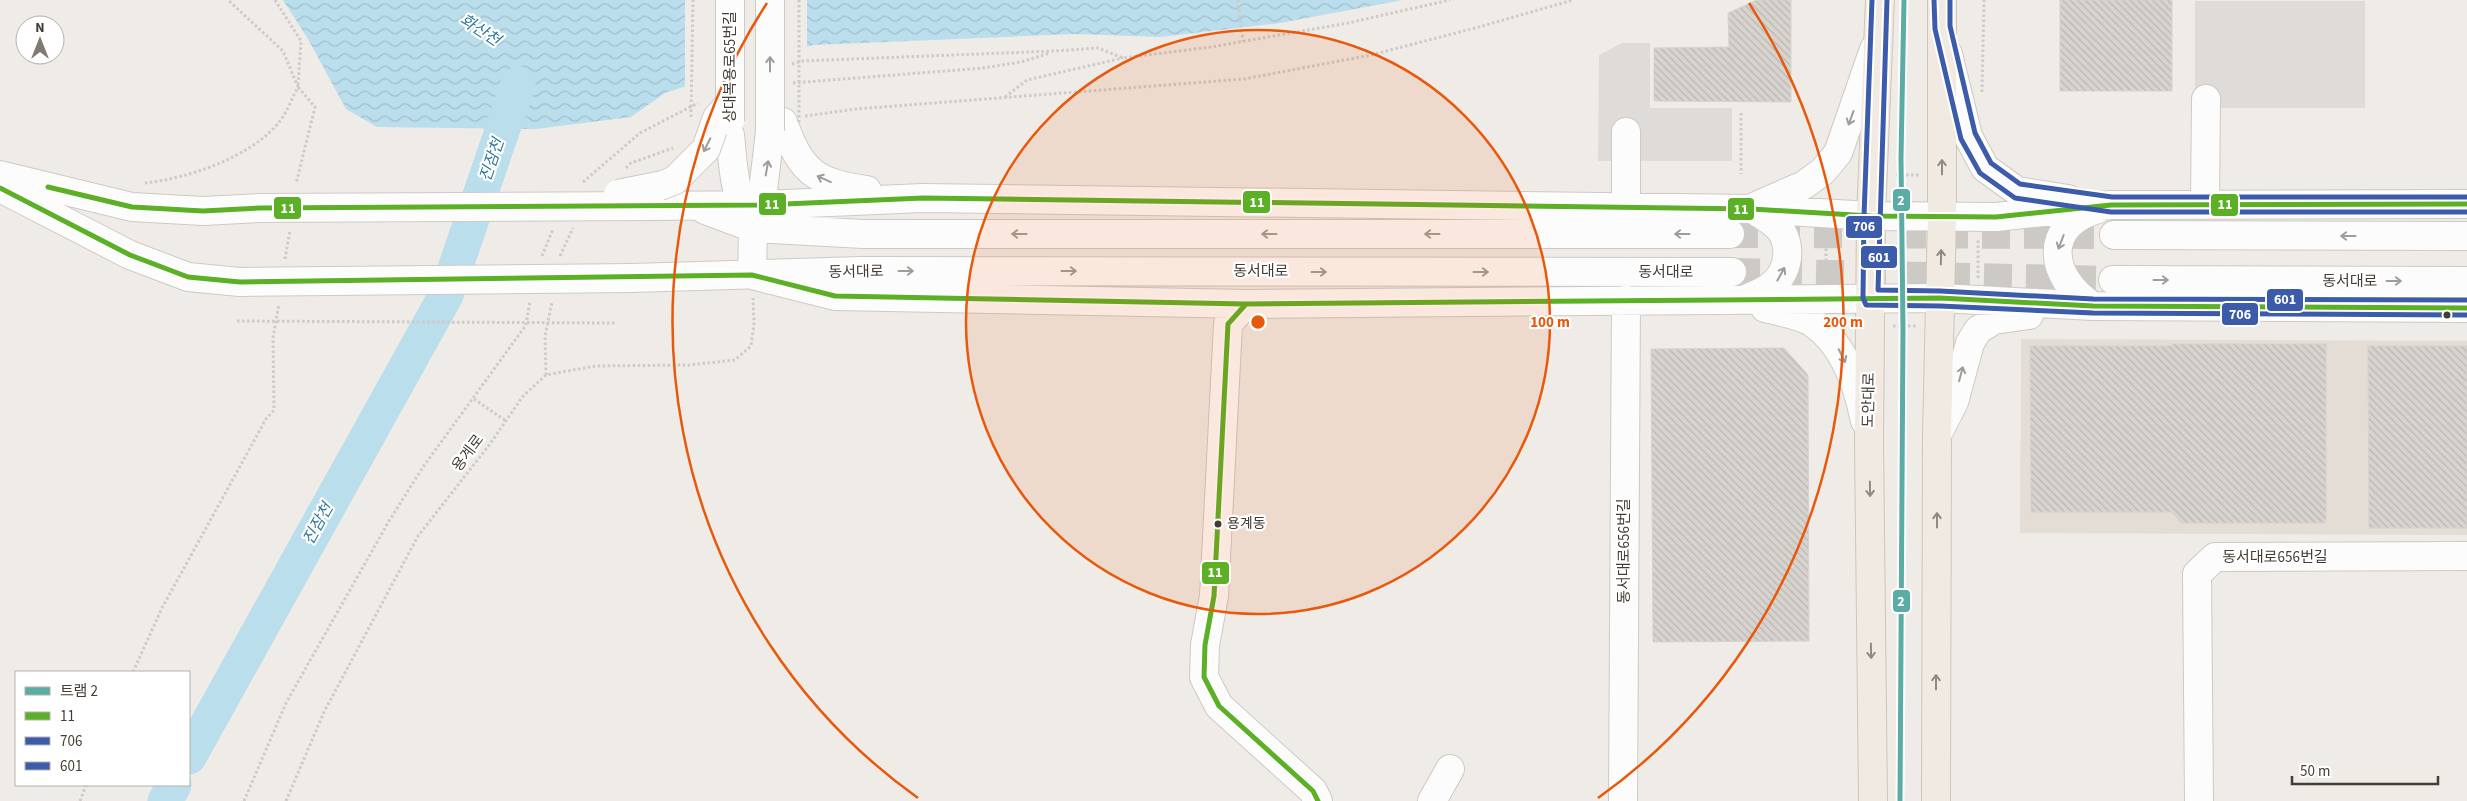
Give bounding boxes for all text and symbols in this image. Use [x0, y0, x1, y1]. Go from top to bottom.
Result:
water label: 화산천 [455, 9, 506, 52]
street label: 상대복용로65번길 [720, 11, 741, 123]
north arrow [15, 15, 65, 65]
text: N [35, 18, 45, 38]
one-way arrow [765, 57, 775, 73]
one-way arrow [1846, 109, 1855, 125]
water label: 진잠천 [474, 133, 510, 184]
one-way arrow [702, 137, 711, 152]
one-way arrow [762, 160, 772, 176]
one-way arrow [1937, 160, 1947, 176]
one-way arrow [817, 174, 832, 184]
line badge: 2 [1892, 188, 1911, 212]
line badge: 11 [1242, 190, 1271, 214]
text: 2 [1897, 191, 1905, 211]
line badge: 11 [758, 192, 787, 216]
text: 11 [1250, 193, 1264, 213]
line badge: 11 [2210, 193, 2239, 217]
text: 11 [765, 195, 779, 215]
text: 11 [2218, 195, 2232, 215]
line badge: 11 [273, 196, 302, 220]
line badge: 11 [1727, 197, 1755, 221]
text: 11 [281, 199, 295, 219]
text: 11 [1734, 200, 1748, 220]
line badge: 706 [1845, 215, 1883, 239]
text: 706 [1853, 217, 1875, 237]
one-way arrow [1011, 229, 1028, 239]
one-way arrow [1261, 229, 1278, 239]
one-way arrow [1424, 229, 1440, 239]
one-way arrow [1674, 229, 1690, 239]
one-way arrow [2341, 231, 2357, 241]
one-way arrow [2056, 234, 2065, 249]
line badge: 601 [1860, 245, 1898, 269]
text: 601 [1868, 248, 1890, 268]
one-way arrow [1936, 249, 1945, 265]
street label: 동서대로 [828, 261, 884, 283]
street label: 동서대로 [1233, 261, 1289, 282]
street label: 동서대로 [1638, 262, 1694, 283]
one-way arrow [898, 266, 914, 276]
one-way arrow [1060, 266, 1076, 276]
one-way arrow [1776, 266, 1786, 281]
one-way arrow [1310, 267, 1326, 277]
one-way arrow [1472, 267, 1489, 277]
street label: 동서대로 [2322, 271, 2378, 292]
one-way arrow [2153, 275, 2169, 285]
one-way arrow [2386, 276, 2402, 286]
line badge: 601 [2266, 288, 2304, 312]
text: 601 [2274, 290, 2296, 310]
line badge: 706 [2221, 302, 2259, 326]
text: 706 [2229, 305, 2251, 325]
unlabelled marker [2442, 310, 2452, 320]
text: 100 m [1530, 312, 1570, 333]
text: 200 m [1823, 312, 1863, 333]
centre of rings [1249, 313, 1267, 331]
one-way arrow [1838, 348, 1848, 363]
one-way arrow [1957, 366, 1966, 382]
street label: 도안대로 [1858, 372, 1880, 428]
street label: 용계로 [447, 430, 489, 476]
one-way arrow [1865, 480, 1875, 496]
water label: 진잠천 [298, 497, 339, 549]
street label: 동서대로656번길 [1614, 498, 1635, 604]
one-way arrow [1932, 512, 1942, 528]
place label: 용계동 [1227, 514, 1266, 534]
marker: 용계동 [1213, 519, 1223, 529]
street label: 동서대로656번길 [2222, 547, 2328, 568]
line badge: 11 [1201, 561, 1230, 585]
text: 11 [1208, 563, 1222, 583]
line badge: 2 [1892, 589, 1911, 613]
text: 2 [1897, 592, 1905, 612]
one-way arrow [1867, 643, 1876, 659]
legend [15, 671, 190, 786]
one-way arrow [1931, 675, 1941, 691]
text: 트램 2 [60, 681, 98, 702]
text: 11 [60, 706, 75, 727]
text: 706 [60, 731, 82, 752]
scale bar [2292, 754, 2438, 786]
text: 601 [60, 756, 82, 777]
text: 50 m [2300, 761, 2330, 782]

